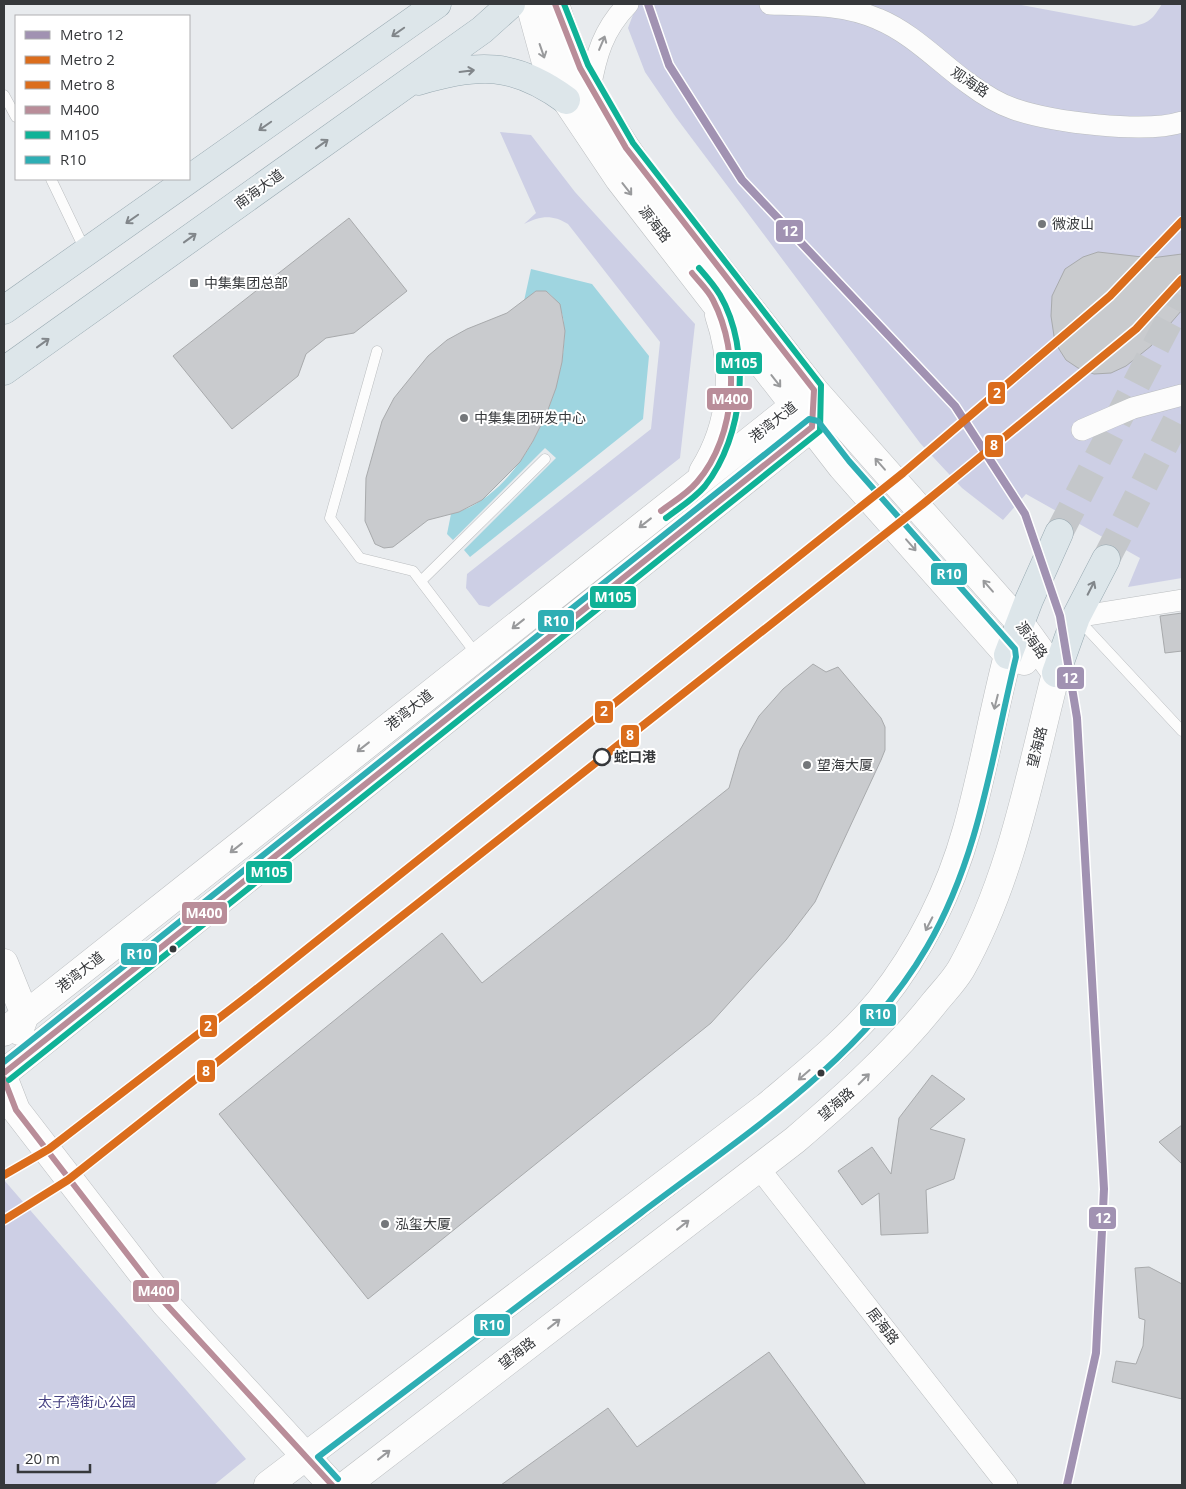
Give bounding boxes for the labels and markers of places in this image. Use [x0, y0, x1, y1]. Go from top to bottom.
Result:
place label: 微波山 [1052, 214, 1094, 233]
marker: 微波山 [1036, 218, 1048, 230]
place label: 中集集团总部 [204, 273, 288, 292]
marker: 中集集团总部 [188, 277, 200, 289]
place label: 中集集团研发中心 [474, 408, 586, 427]
marker: 中集集团研发中心 [458, 412, 470, 424]
place label: 蛇口港 [614, 747, 656, 766]
marker: 蛇口港 [593, 748, 611, 766]
place label: 望海大厦 [817, 755, 873, 774]
marker: 望海大厦 [801, 759, 813, 771]
unlabelled marker [168, 944, 178, 954]
unlabelled marker [816, 1068, 826, 1078]
place label: 泓玺大厦 [395, 1214, 451, 1233]
marker: 泓玺大厦 [379, 1218, 391, 1230]

